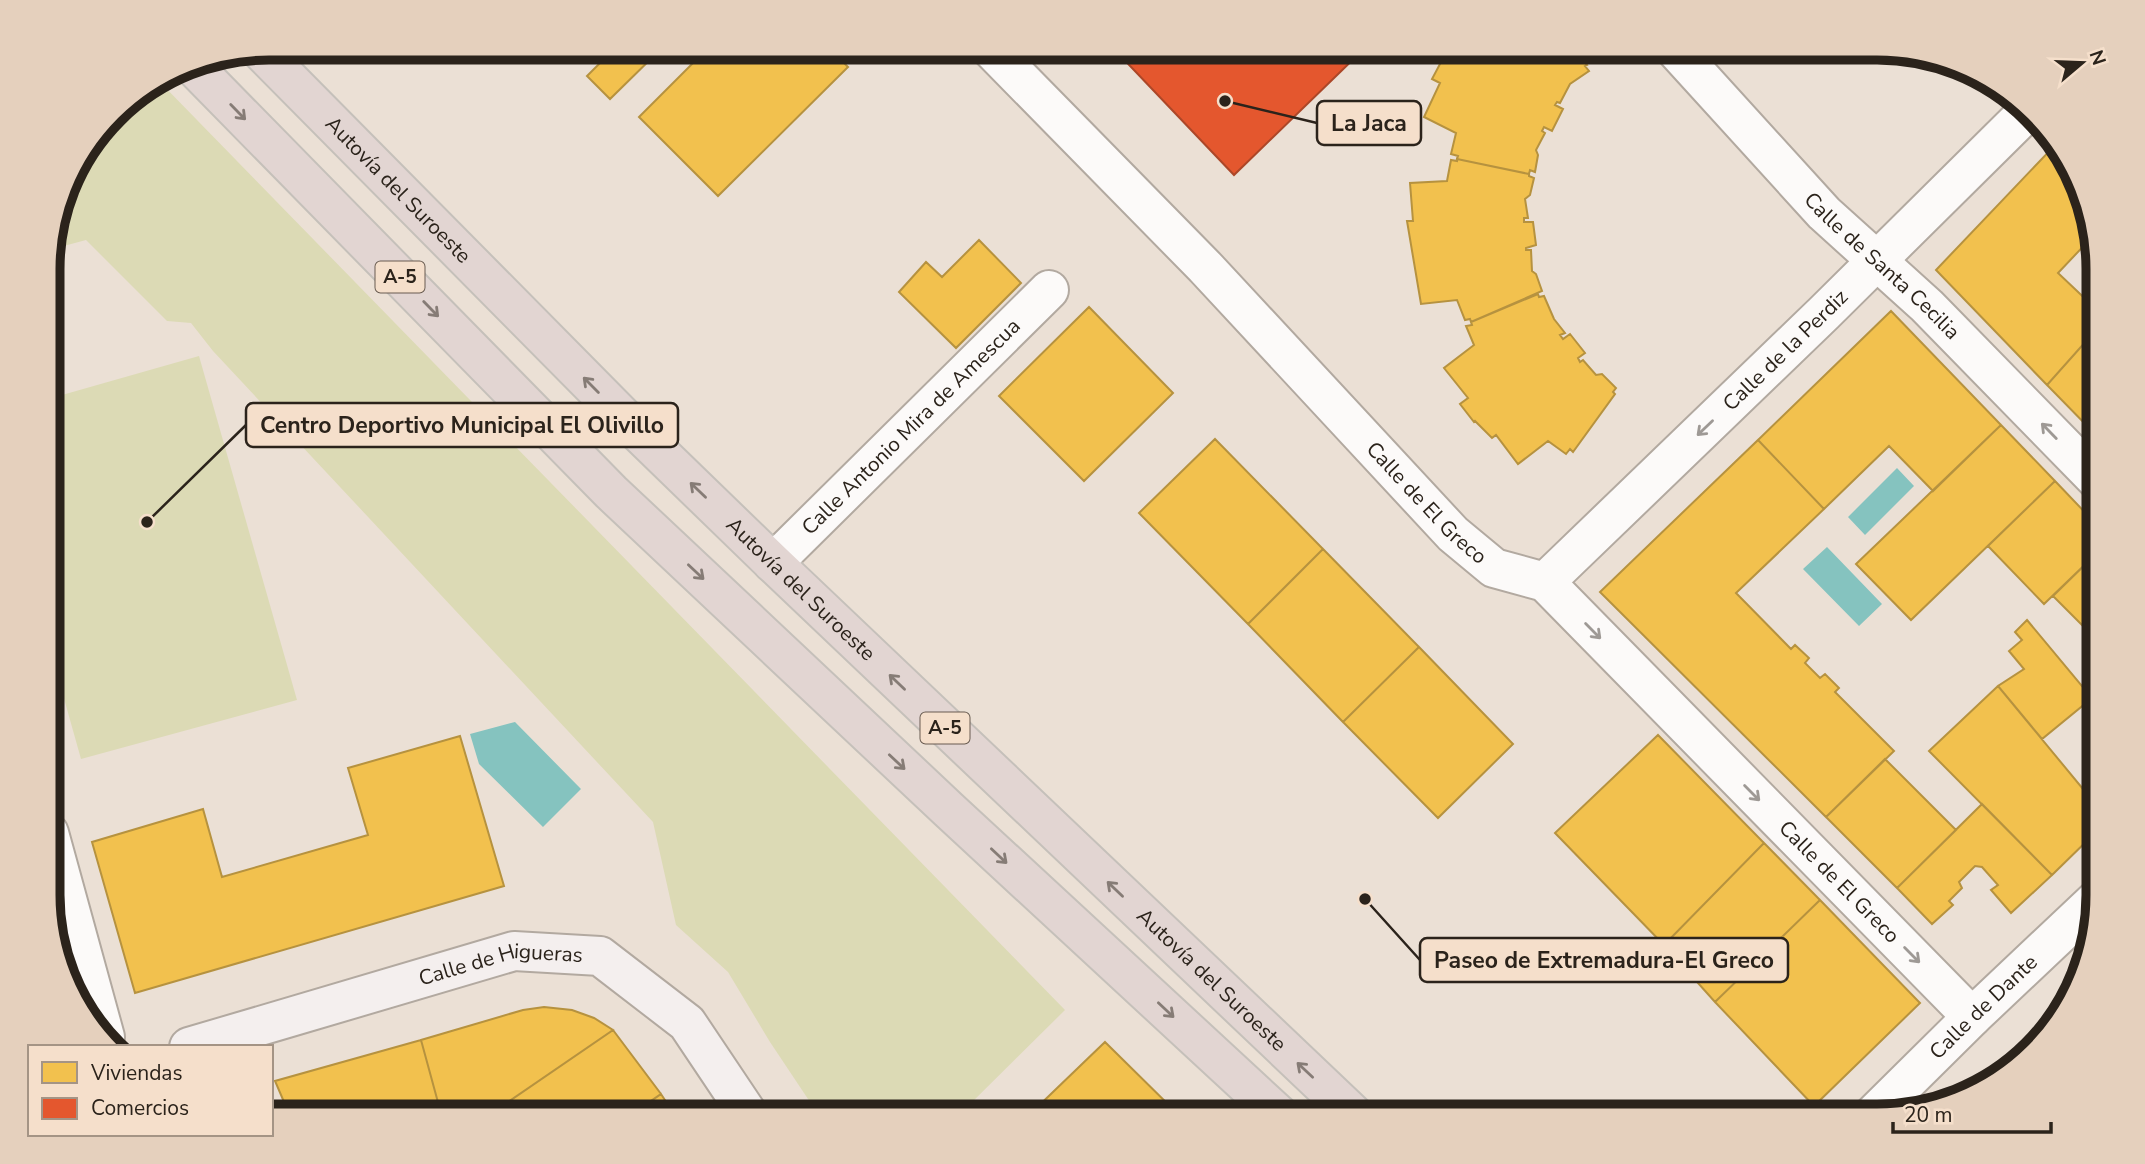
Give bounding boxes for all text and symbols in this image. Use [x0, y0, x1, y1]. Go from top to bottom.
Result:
north arrow [2047, 28, 2117, 98]
text: N [2083, 47, 2112, 69]
callout: La Jaca [1317, 101, 1421, 145]
one-way arrow [229, 103, 246, 120]
text: La Jaca [1331, 108, 1407, 139]
street label: Autovía del Suroeste [319, 110, 477, 269]
street label: Calle de Santa Cecilia [1798, 186, 1966, 346]
road number: A-5 [376, 262, 424, 292]
street label: Calle de la Perdiz [1717, 283, 1854, 417]
one-way arrow [423, 300, 440, 317]
street label: Calle Antonio Mira de Amescua [796, 312, 1026, 541]
one-way arrow [583, 376, 600, 393]
callout: Centro Deportivo Municipal El Olivillo [246, 403, 678, 447]
text: Centro Deportivo Municipal El Olivillo [260, 410, 664, 441]
one-way arrow [1697, 420, 1714, 437]
one-way arrow [2040, 423, 2057, 440]
street label: Calle de El Greco [1360, 435, 1493, 570]
one-way arrow [689, 482, 706, 499]
street label: Autovía del Suroeste [720, 511, 881, 667]
one-way arrow [687, 564, 704, 581]
one-way arrow [1584, 622, 1601, 639]
one-way arrow [889, 673, 906, 690]
road number: A-5 [920, 712, 970, 744]
one-way arrow [889, 753, 906, 770]
one-way arrow [1744, 784, 1761, 801]
street label: Calle de El Greco [1773, 814, 1906, 949]
one-way arrow [990, 848, 1008, 864]
one-way arrow [1107, 881, 1124, 898]
street label: Autovía del Suroeste [1131, 902, 1293, 1058]
street label: Calle de Higueras [415, 937, 584, 992]
callout: Paseo de Extremadura-El Greco [1420, 938, 1788, 982]
text: Paseo de Extremadura-El Greco [1434, 945, 1774, 976]
one-way arrow [1903, 947, 1920, 964]
street label: Calle de Dante [1923, 948, 2044, 1065]
one-way arrow [1157, 1002, 1174, 1019]
legend [28, 1045, 273, 1136]
text: Viviendas [90, 1059, 183, 1087]
one-way arrow [1296, 1062, 1314, 1078]
scale bar [1893, 1090, 2050, 1134]
text: Comercios [91, 1094, 189, 1122]
text: 20 m [1904, 1101, 1953, 1129]

